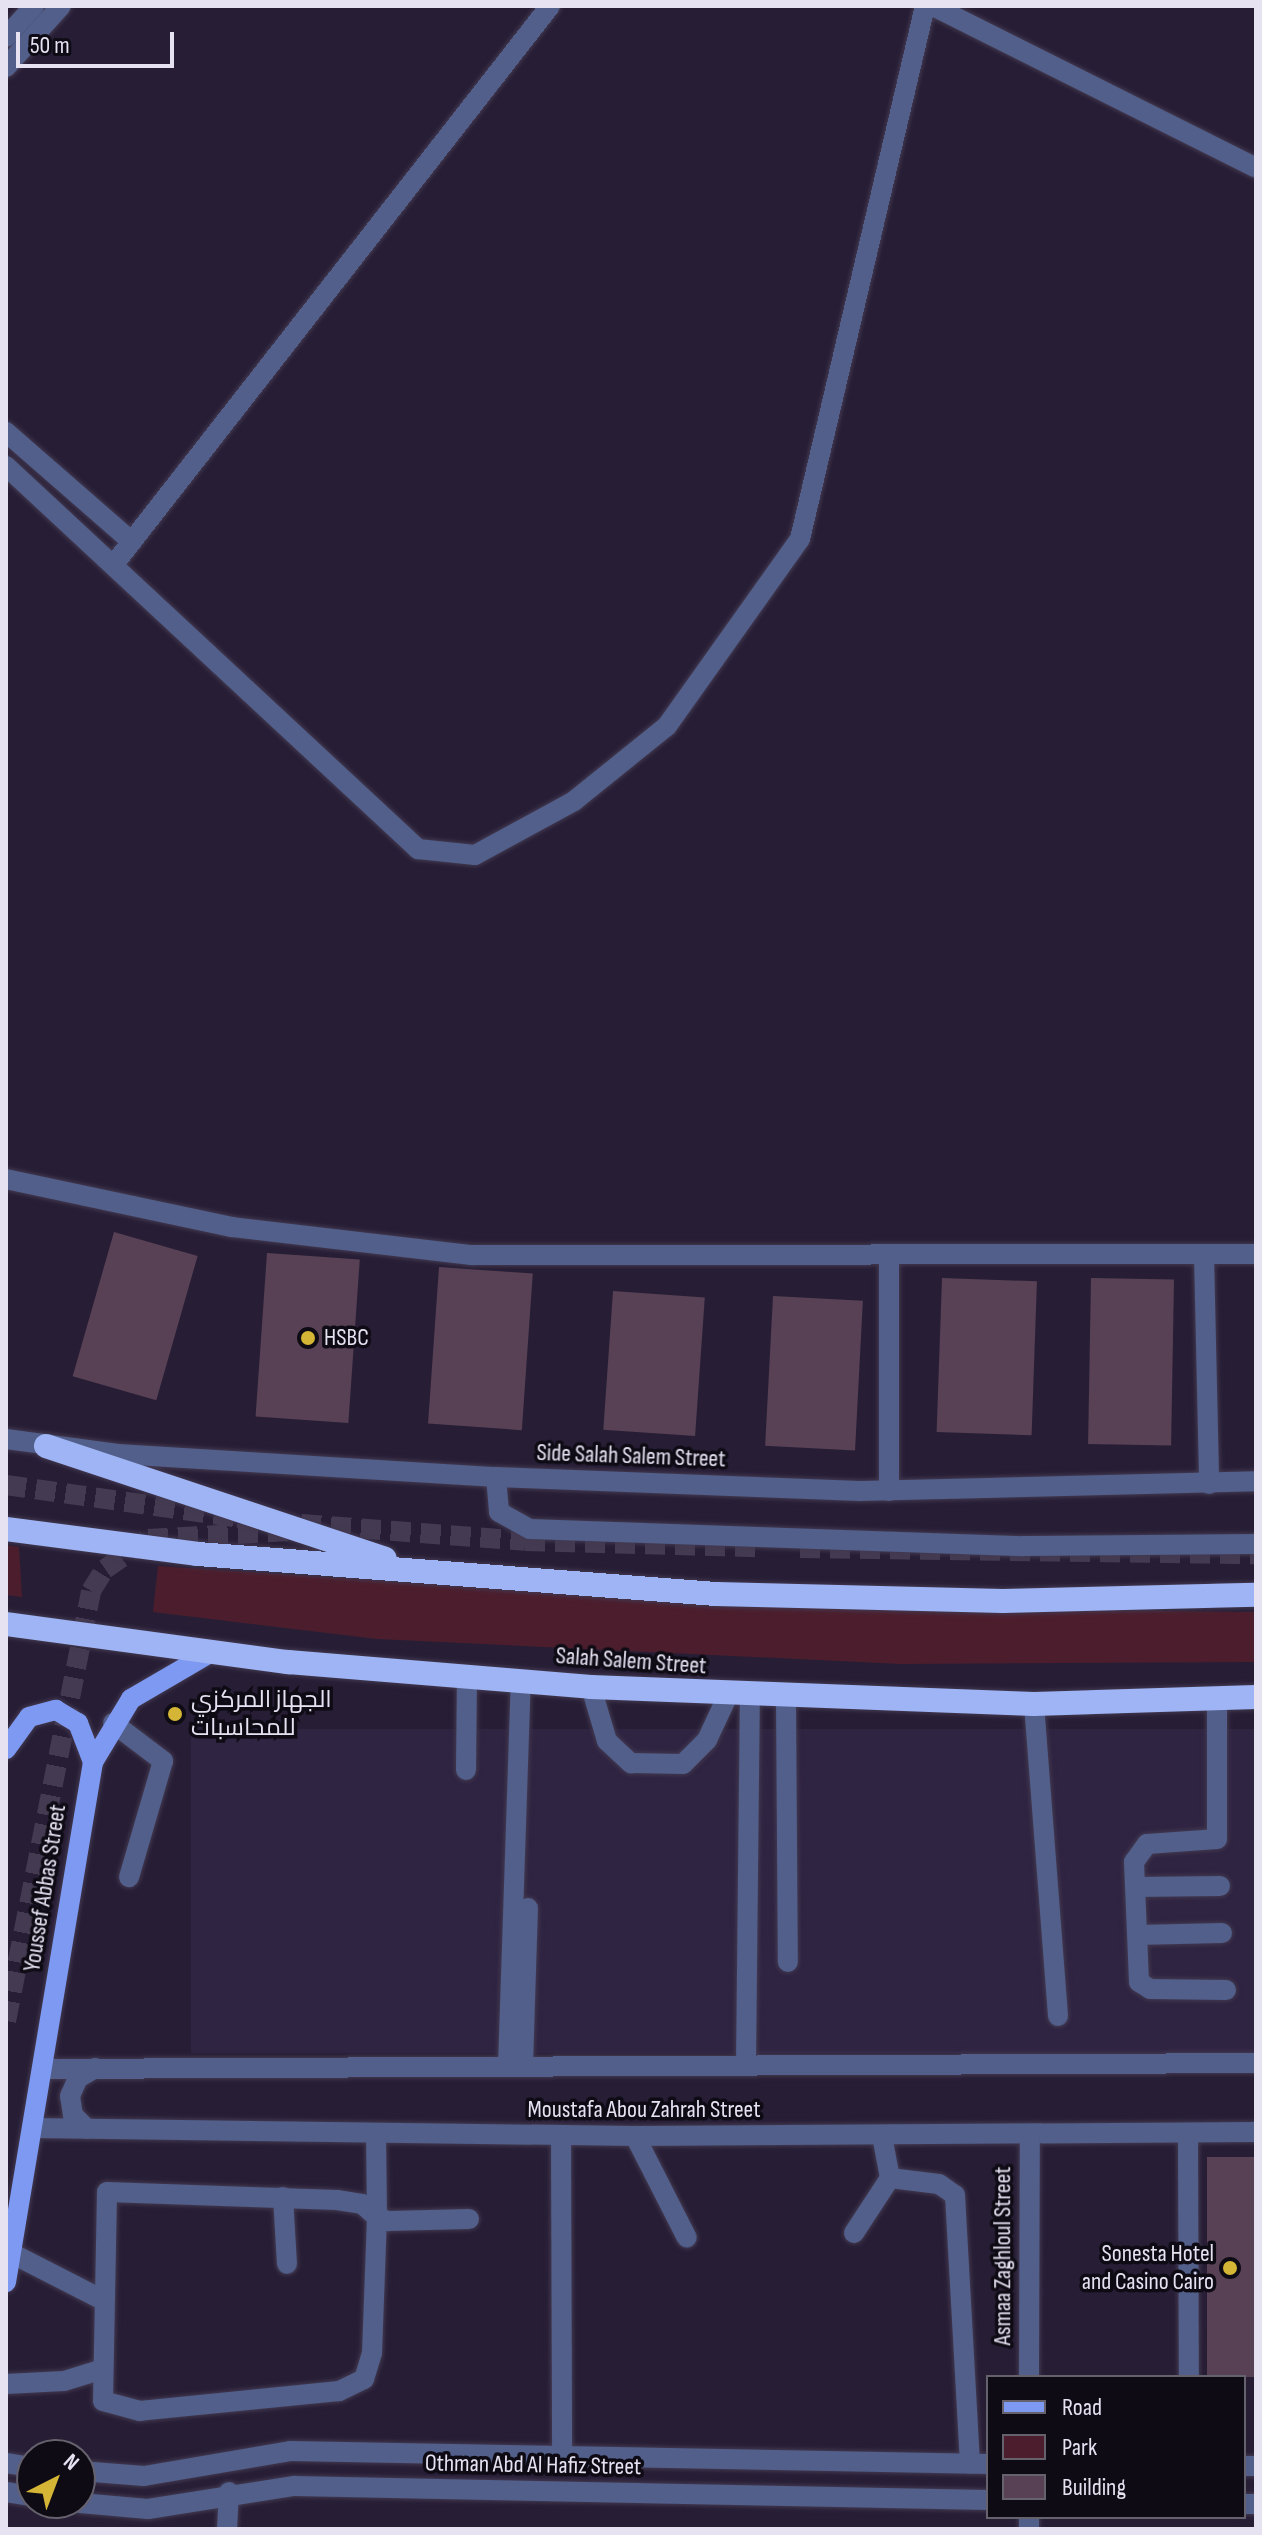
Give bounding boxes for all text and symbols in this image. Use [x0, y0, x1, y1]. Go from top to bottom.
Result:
scale bar [20, 16, 178, 66]
text: 50 m [30, 31, 70, 60]
place label: HSBC [324, 1324, 369, 1352]
marker: HSBC [299, 1329, 317, 1347]
street label: Side Salah Salem Street [536, 1438, 726, 1474]
street label: Salah Salem Street [555, 1641, 707, 1681]
place label: الجهاز المركزي للمحاسبات [191, 1686, 332, 1742]
marker: الجهاز المركزي للمحاسبات [166, 1705, 184, 1723]
street label: Youssef Abbas Street [18, 1802, 72, 1974]
street label: Moustafa Abou Zahrah Street [527, 2096, 761, 2124]
street label: Asmaa Zaghloul Street [989, 2167, 1017, 2345]
place label: Sonesta Hotel and Casino Cairo [1082, 2240, 1214, 2296]
marker: Sonesta Hotel and Casino Cairo [1221, 2259, 1239, 2277]
legend [986, 2375, 1246, 2519]
text: Road [1062, 2393, 1102, 2422]
text: Park [1062, 2433, 1097, 2462]
north arrow [16, 2439, 96, 2519]
text: N [58, 2448, 84, 2476]
street label: Othman Abd Al Hafiz Street [425, 2449, 641, 2481]
text: Building [1062, 2473, 1126, 2502]

